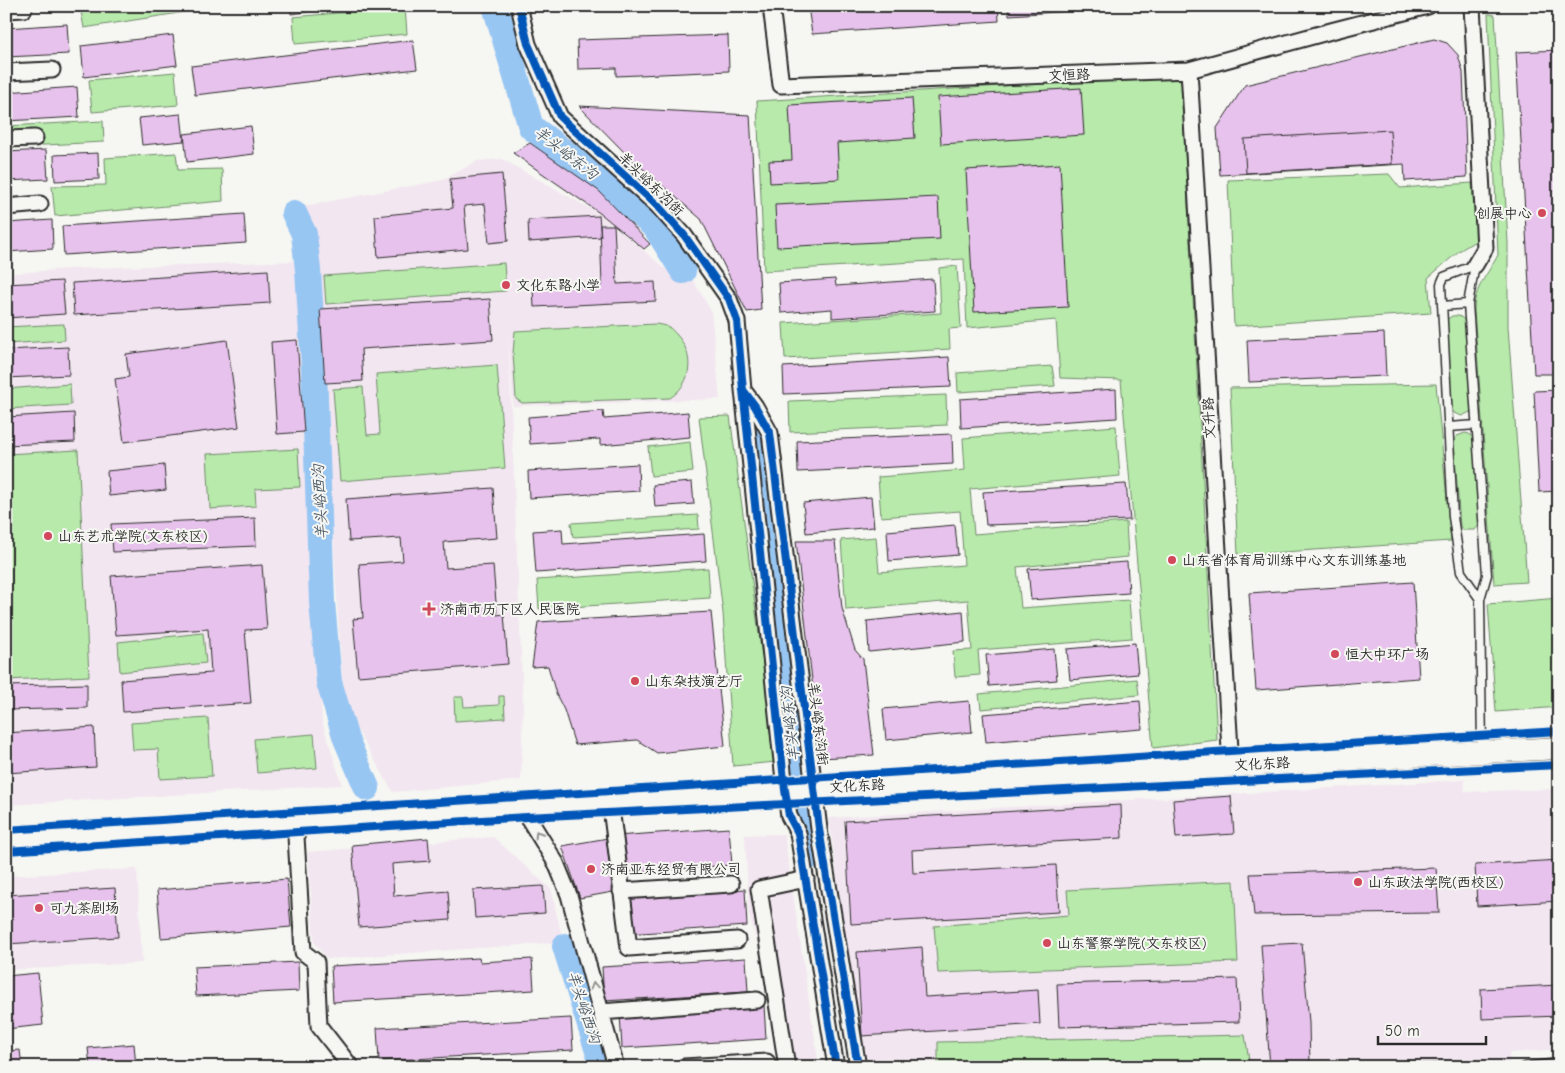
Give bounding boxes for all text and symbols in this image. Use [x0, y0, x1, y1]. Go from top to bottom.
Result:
street label: 文恒路 [1048, 66, 1090, 84]
water label: 羊头峪东沟 [531, 123, 603, 184]
street label: 羊头峪东沟街 [615, 149, 687, 219]
place label: 创展中心 [1476, 205, 1532, 222]
marker: 创展中心 [1536, 207, 1548, 219]
place label: 文化东路小学 [516, 277, 600, 294]
marker: 文化东路小学 [500, 279, 512, 291]
street label: 文升路 [1199, 397, 1219, 439]
water label: 羊头峪西沟 [309, 462, 331, 540]
place label: 山东艺术学院(文东校区) [58, 528, 208, 545]
marker: 山东艺术学院(文东校区) [42, 530, 54, 542]
place label: 山东省体育局训练中心文东训练基地 [1182, 552, 1406, 569]
marker: 山东省体育局训练中心文东训练基地 [1166, 554, 1178, 566]
place label: 济南市历下区人民医院 [440, 601, 580, 618]
marker: 济南市历下区人民医院 [422, 602, 436, 616]
place label: 恒大中环广场 [1345, 646, 1429, 663]
marker: 恒大中环广场 [1329, 648, 1341, 660]
place label: 山东杂技演艺厅 [645, 673, 743, 690]
marker: 山东杂技演艺厅 [629, 675, 641, 687]
street label: 羊头峪东沟街 [804, 681, 832, 767]
water label: 羊头峪东沟 [777, 684, 803, 762]
street label: 文化东路 [1234, 754, 1290, 774]
street label: 文化东路 [829, 776, 885, 796]
one-way arrow [535, 831, 545, 840]
place label: 济南亚东经贸有限公司 [601, 861, 741, 878]
marker: 济南亚东经贸有限公司 [585, 863, 597, 875]
place label: 山东政法学院(西校区) [1368, 874, 1504, 891]
marker: 山东政法学院(西校区) [1352, 876, 1364, 888]
place label: 可九茶剧场 [49, 900, 119, 917]
marker: 可九茶剧场 [33, 902, 45, 914]
place label: 山东警察学院(文东校区) [1057, 935, 1207, 952]
marker: 山东警察学院(文东校区) [1041, 937, 1053, 949]
water label: 羊头峪西沟 [564, 969, 605, 1047]
one-way arrow [589, 982, 600, 990]
scale bar [1378, 1013, 1485, 1045]
text: 50 m [1385, 1022, 1420, 1040]

